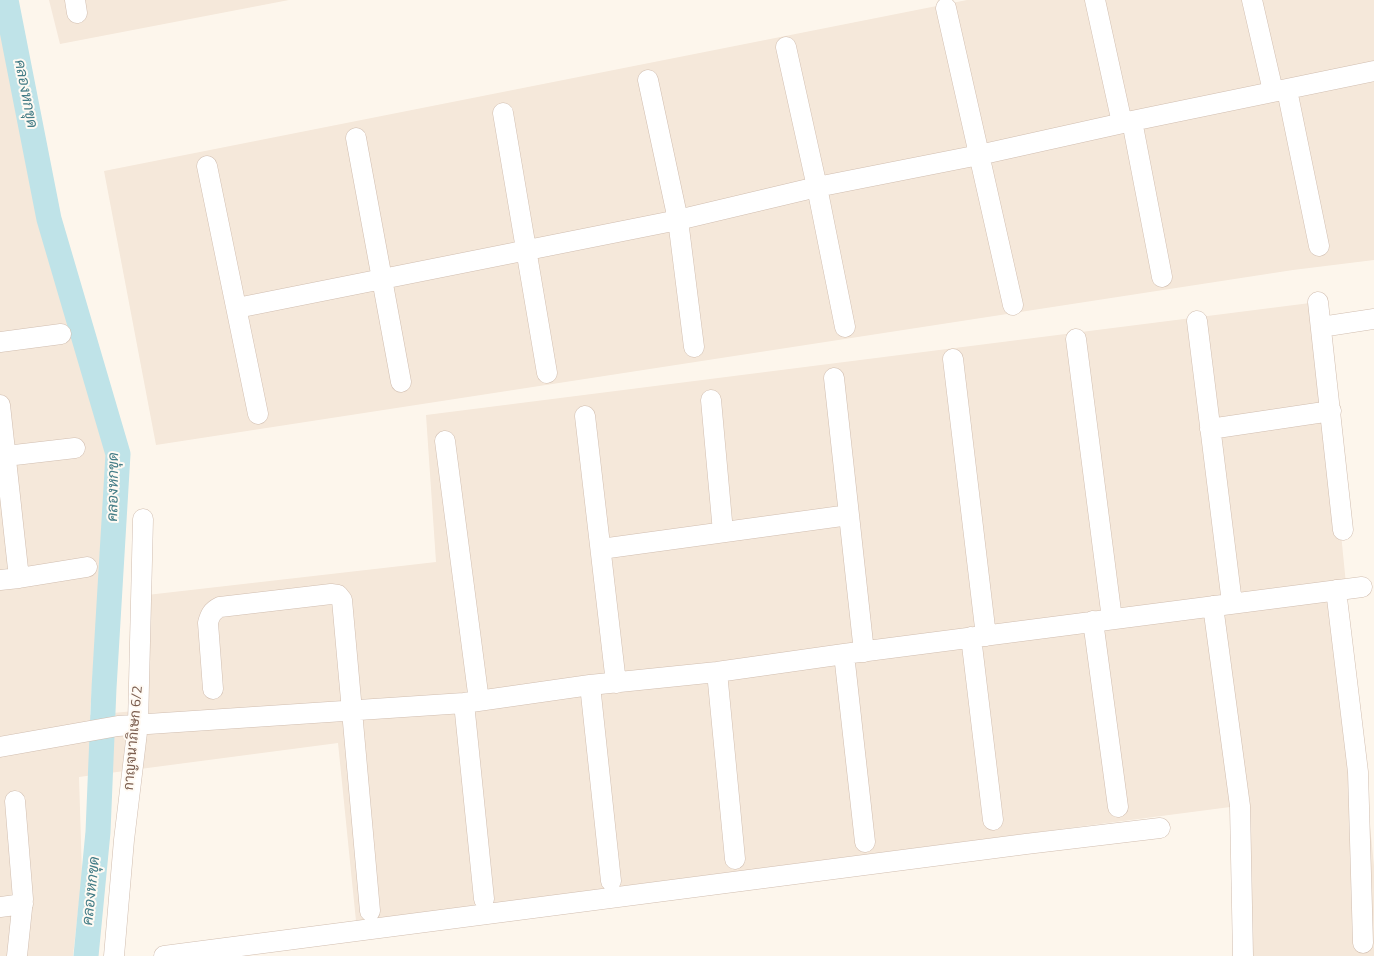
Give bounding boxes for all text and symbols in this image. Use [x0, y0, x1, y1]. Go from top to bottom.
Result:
water label: คลองหกขุด [10, 58, 40, 130]
water label: คลองหกขุด [104, 452, 124, 522]
street label: กาญจนาภิเษก 6/2 [121, 685, 147, 791]
water label: คลองหกขุด [79, 856, 105, 926]

